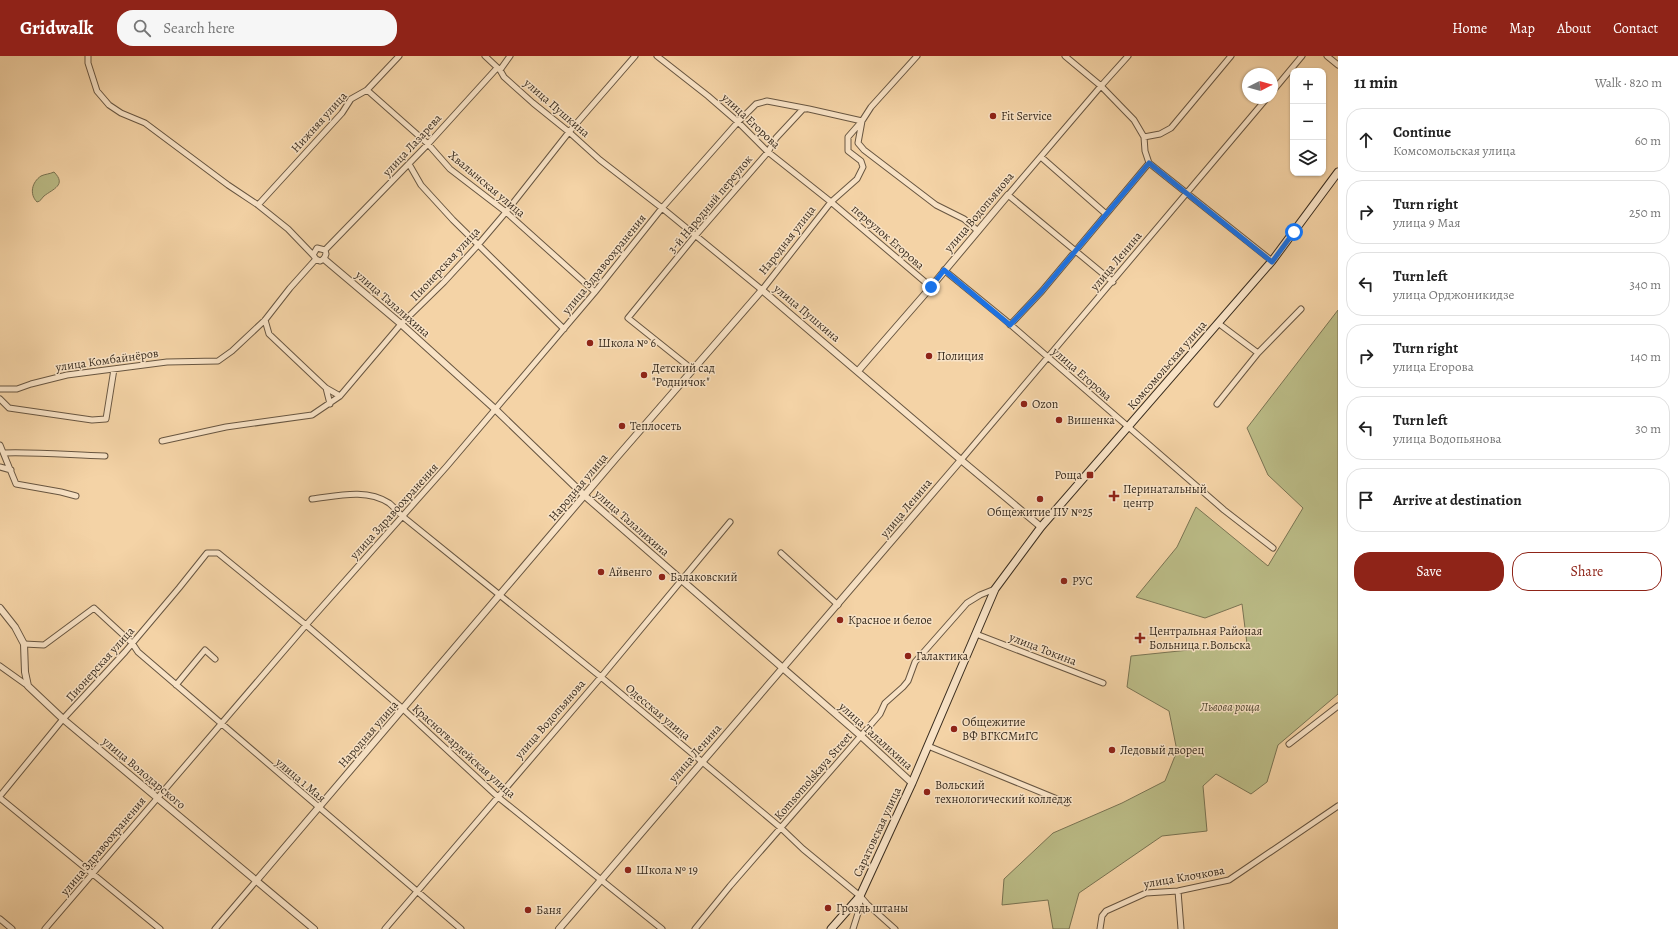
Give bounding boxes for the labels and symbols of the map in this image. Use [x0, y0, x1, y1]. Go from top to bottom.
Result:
north arrow [1242, 68, 1278, 104]
street label: улица Пушкина [520, 74, 594, 141]
street label: Нижняя улица [287, 88, 351, 156]
street label: улица Егорова [718, 89, 784, 153]
place label: Fit Service [1001, 108, 1052, 124]
street label: улица Лазарева [378, 110, 445, 180]
marker: Fit Service [988, 111, 998, 121]
street label: Хвалынская улица [445, 147, 529, 221]
street label: 3-й Народный переулок [664, 151, 756, 257]
street label: улица Водопьянова [940, 168, 1018, 256]
street label: переулок Егорова [848, 201, 928, 273]
street label: Народная улица [755, 202, 819, 278]
street label: улица Здравоохранения [558, 210, 650, 318]
street label: Пионерская улица [406, 223, 484, 304]
route start [1285, 223, 1303, 241]
street label: улица Ленина [1086, 228, 1146, 295]
street label: улица Талалихина [351, 266, 434, 341]
route end [922, 278, 940, 296]
street label: улица Пушкина [770, 280, 844, 346]
street label: Комсомольская улица [1124, 317, 1211, 413]
place label: Школа № 6 [598, 335, 656, 351]
marker: Школа № 6 [585, 338, 595, 348]
street label: улица Егорова [1048, 343, 1116, 405]
street label: улица Комбайнёров [53, 345, 160, 375]
place label: Полиция [937, 348, 984, 364]
marker: Полиция [924, 351, 934, 361]
place label: Детский сад "Родничок" [652, 360, 715, 390]
marker: Детский сад "Родничок" [639, 370, 649, 380]
place label: Ozon [1032, 396, 1059, 412]
marker: Ozon [1019, 399, 1029, 409]
place label: Вишенка [1067, 412, 1115, 428]
marker: Вишенка [1054, 415, 1064, 425]
place label: Теплосеть [630, 418, 682, 434]
marker: Теплосеть [617, 421, 627, 431]
street label: Народная улица [545, 449, 611, 524]
street label: улица Здравоохранения [346, 459, 442, 563]
place label: Роща [1054, 467, 1082, 483]
marker: Роща [1085, 470, 1095, 480]
street label: улица Ленина [876, 475, 936, 542]
place label: Перинатальный центр [1123, 481, 1207, 511]
street label: улица Талалихина [590, 485, 673, 560]
marker: Перинатальный центр [1108, 490, 1120, 502]
marker: Общежитие ПУ №25 [1035, 494, 1045, 504]
place label: Общежитие ПУ №25 [987, 504, 1093, 520]
place label: Айвенго [608, 564, 652, 580]
marker: Айвенго [596, 567, 606, 577]
place label: Балаковский [670, 569, 737, 585]
marker: Балаковский [657, 572, 667, 582]
place label: РУС [1072, 573, 1093, 589]
marker: РУС [1059, 576, 1069, 586]
place label: Красное и белое [848, 612, 932, 628]
marker: Красное и белое [835, 615, 845, 625]
street label: Пионерская улица [62, 623, 138, 705]
place label: Центральная Районая Больница г.Вольска [1149, 623, 1263, 653]
street label: улица Токина [1006, 629, 1079, 669]
marker: Центральная Районая Больница г.Вольска [1134, 632, 1146, 644]
place label: Галактика [916, 648, 969, 664]
marker: Галактика [903, 651, 913, 661]
street label: улица Водопьянова [510, 676, 589, 763]
street label: Одесская улица [622, 680, 694, 744]
street label: Народная улица [334, 697, 402, 771]
street label: улица Талалихина [835, 698, 917, 774]
park label: Львова роща [1199, 699, 1260, 715]
street label: Красногвардейская улица [409, 700, 519, 802]
place label: Общежитие ВФ ВГКСМиГС [962, 714, 1038, 744]
street label: улица Ленина [664, 720, 725, 786]
marker: Общежитие ВФ ВГКСМиГС [949, 724, 959, 734]
street label: Komsomolskaya Street [770, 729, 856, 823]
street label: улица Володарского [98, 733, 189, 813]
place label: Ледовый дворец [1120, 742, 1205, 758]
marker: Ледовый дворец [1107, 745, 1117, 755]
street label: улица 1 Мая [272, 754, 330, 806]
place label: Вольский технологический колледж [935, 777, 1072, 807]
street label: Саратовская улица [849, 784, 905, 880]
marker: Вольский технологический колледж [922, 787, 932, 797]
street label: улица Здравоохранения [56, 793, 149, 900]
place label: Школа № 19 [636, 862, 698, 878]
street label: улица Клочкова [1141, 862, 1226, 892]
marker: Школа № 19 [623, 865, 633, 875]
place label: Гроздь штаны [836, 900, 908, 916]
place label: Баня [536, 902, 562, 918]
marker: Гроздь штаны [823, 903, 833, 913]
marker: Баня [523, 905, 533, 915]

